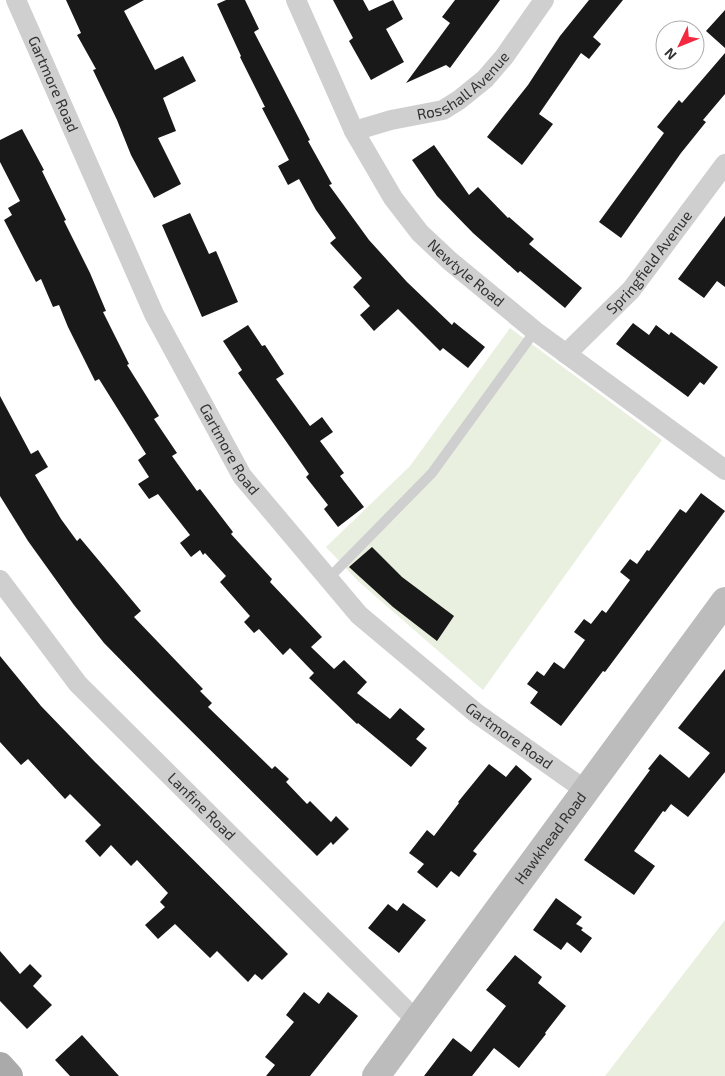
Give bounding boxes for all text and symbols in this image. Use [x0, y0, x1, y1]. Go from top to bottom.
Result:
north arrow [655, 20, 705, 70]
street label: Gartmore Road [25, 33, 83, 135]
text: N [660, 45, 680, 64]
street label: Rosshall Avenue [415, 47, 513, 123]
street label: Springfield Avenue [602, 207, 695, 317]
street label: Newtyle Road [424, 235, 508, 310]
street label: Gartmore Road [196, 400, 264, 498]
street label: Gartmore Road [462, 698, 557, 773]
street label: Lanfine Road [164, 768, 240, 844]
street label: Hawkhead Road [510, 788, 590, 887]

